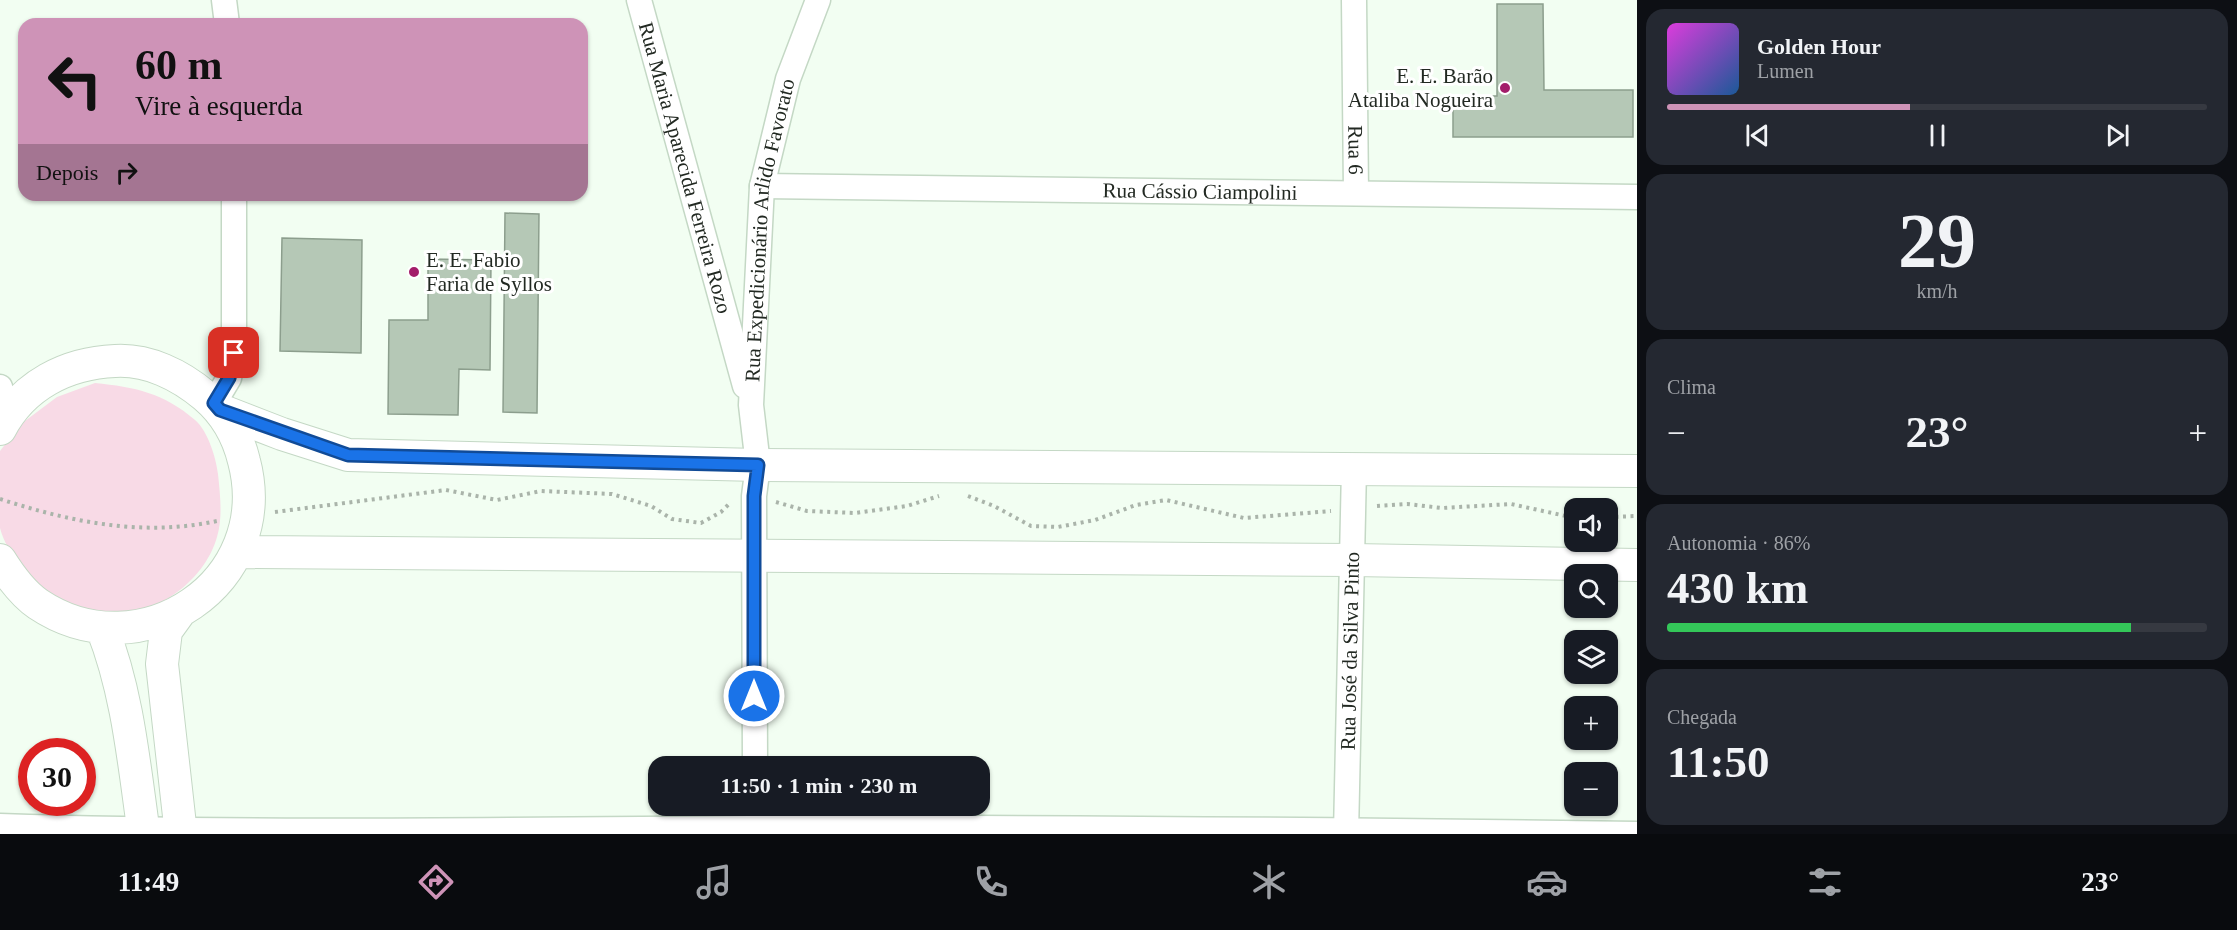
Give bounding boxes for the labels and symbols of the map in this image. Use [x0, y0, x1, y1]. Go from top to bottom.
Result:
street label: Rua Maria Aparecida Ferreira Rozo [634, 19, 737, 316]
place label: E. E. Barão Ataliba Nogueira [1348, 64, 1494, 112]
street label: Rua Expedicionário Arlido Favorato [740, 76, 800, 382]
marker: E. E. Barão Ataliba Nogueira [1498, 81, 1512, 95]
street label: Rua 6 [1343, 125, 1368, 175]
street label: Rua Cássio Ciampolini [1102, 178, 1298, 205]
place label: E. E. Fabio Faria de Syllos [426, 248, 552, 296]
marker: E. E. Fabio Faria de Syllos [407, 265, 421, 279]
pin [208, 327, 259, 378]
street label: Rua José da Silva Pinto [1336, 552, 1364, 751]
position arrow [722, 664, 786, 728]
speed limit sign: 30 [18, 738, 96, 816]

